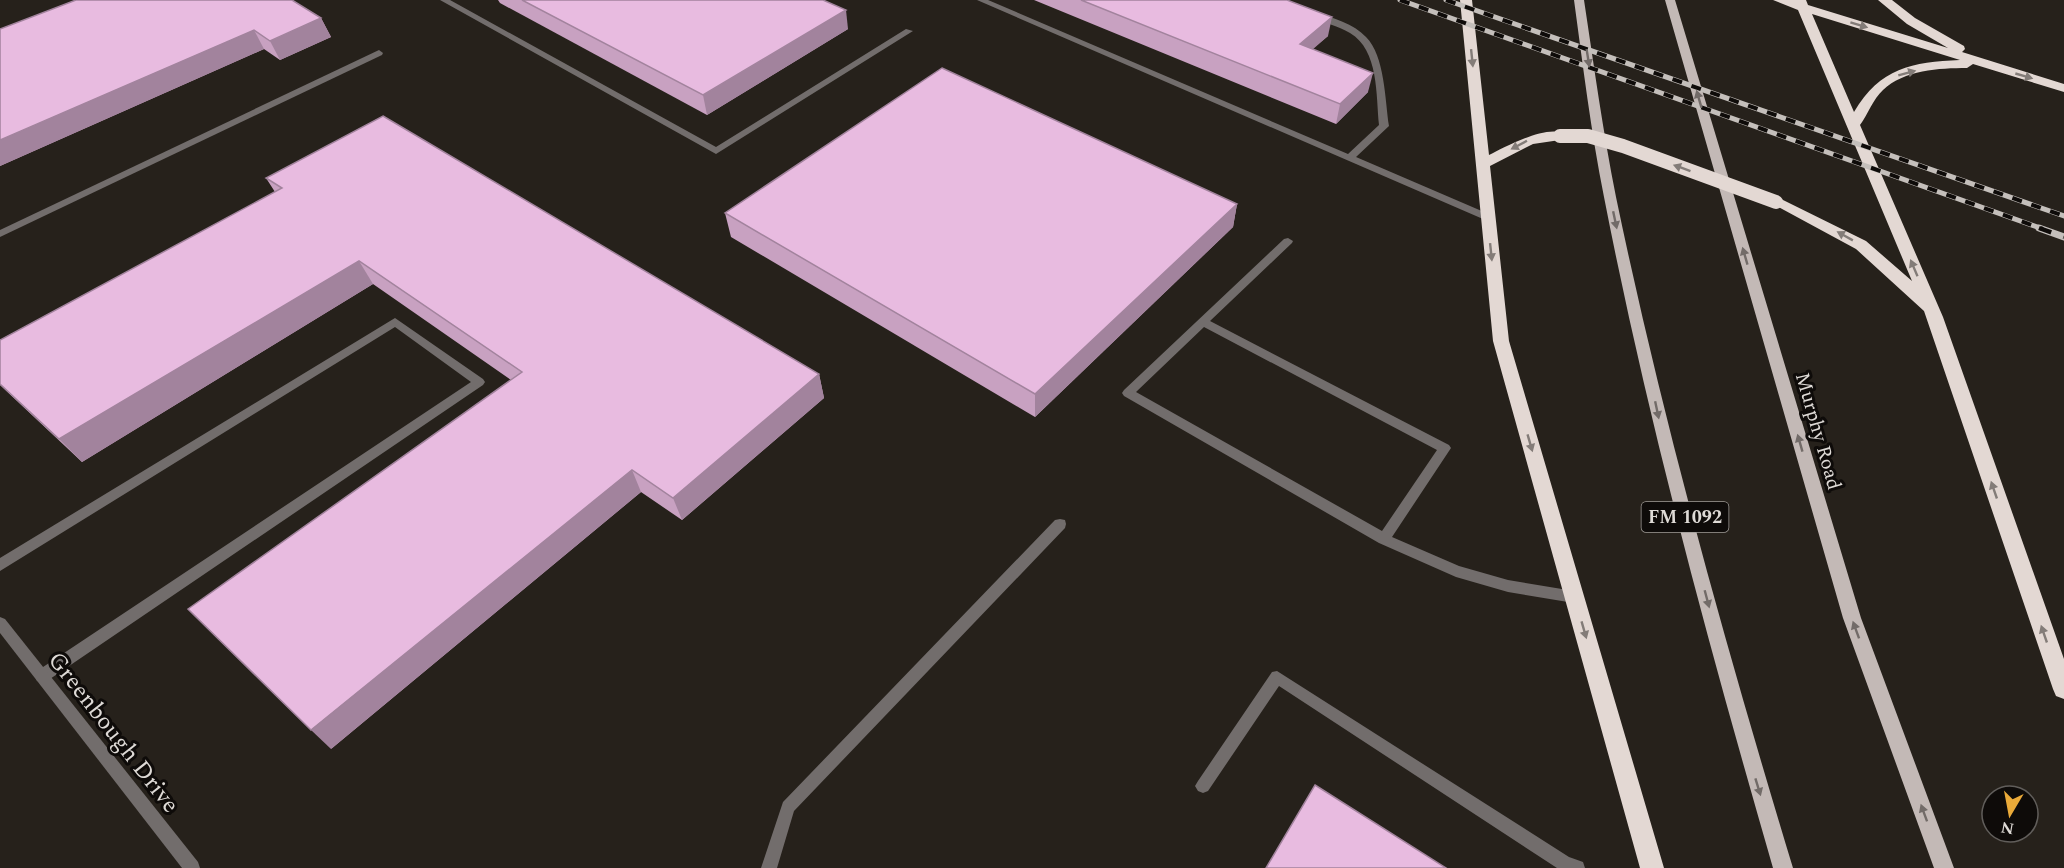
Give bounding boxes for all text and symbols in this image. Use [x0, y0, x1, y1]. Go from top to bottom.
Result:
one-way arrow [1850, 21, 1868, 30]
one-way arrow [1584, 48, 1593, 67]
one-way arrow [1467, 49, 1477, 68]
one-way arrow [1898, 68, 1916, 77]
one-way arrow [2015, 72, 2033, 81]
one-way arrow [1694, 90, 1703, 108]
one-way arrow [1511, 140, 1528, 150]
one-way arrow [1673, 162, 1691, 172]
one-way arrow [1611, 210, 1621, 229]
one-way arrow [1836, 231, 1853, 241]
one-way arrow [1486, 243, 1496, 262]
one-way arrow [1740, 247, 1749, 265]
one-way arrow [1909, 258, 1919, 276]
street label: Murphy Road [1787, 369, 1849, 493]
one-way arrow [1653, 401, 1663, 419]
one-way arrow [1526, 434, 1535, 452]
one-way arrow [1795, 434, 1804, 452]
one-way arrow [1989, 481, 1999, 499]
road number: FM 1092 [1642, 502, 1728, 532]
one-way arrow [1703, 590, 1712, 608]
one-way arrow [1580, 621, 1589, 639]
one-way arrow [1851, 621, 1861, 639]
one-way arrow [2039, 625, 2049, 643]
street label: Greenbough Drive [39, 644, 188, 821]
one-way arrow [1754, 778, 1763, 796]
north arrow [1980, 784, 2040, 844]
one-way arrow [1918, 804, 1928, 822]
text: N [1999, 815, 2016, 841]

